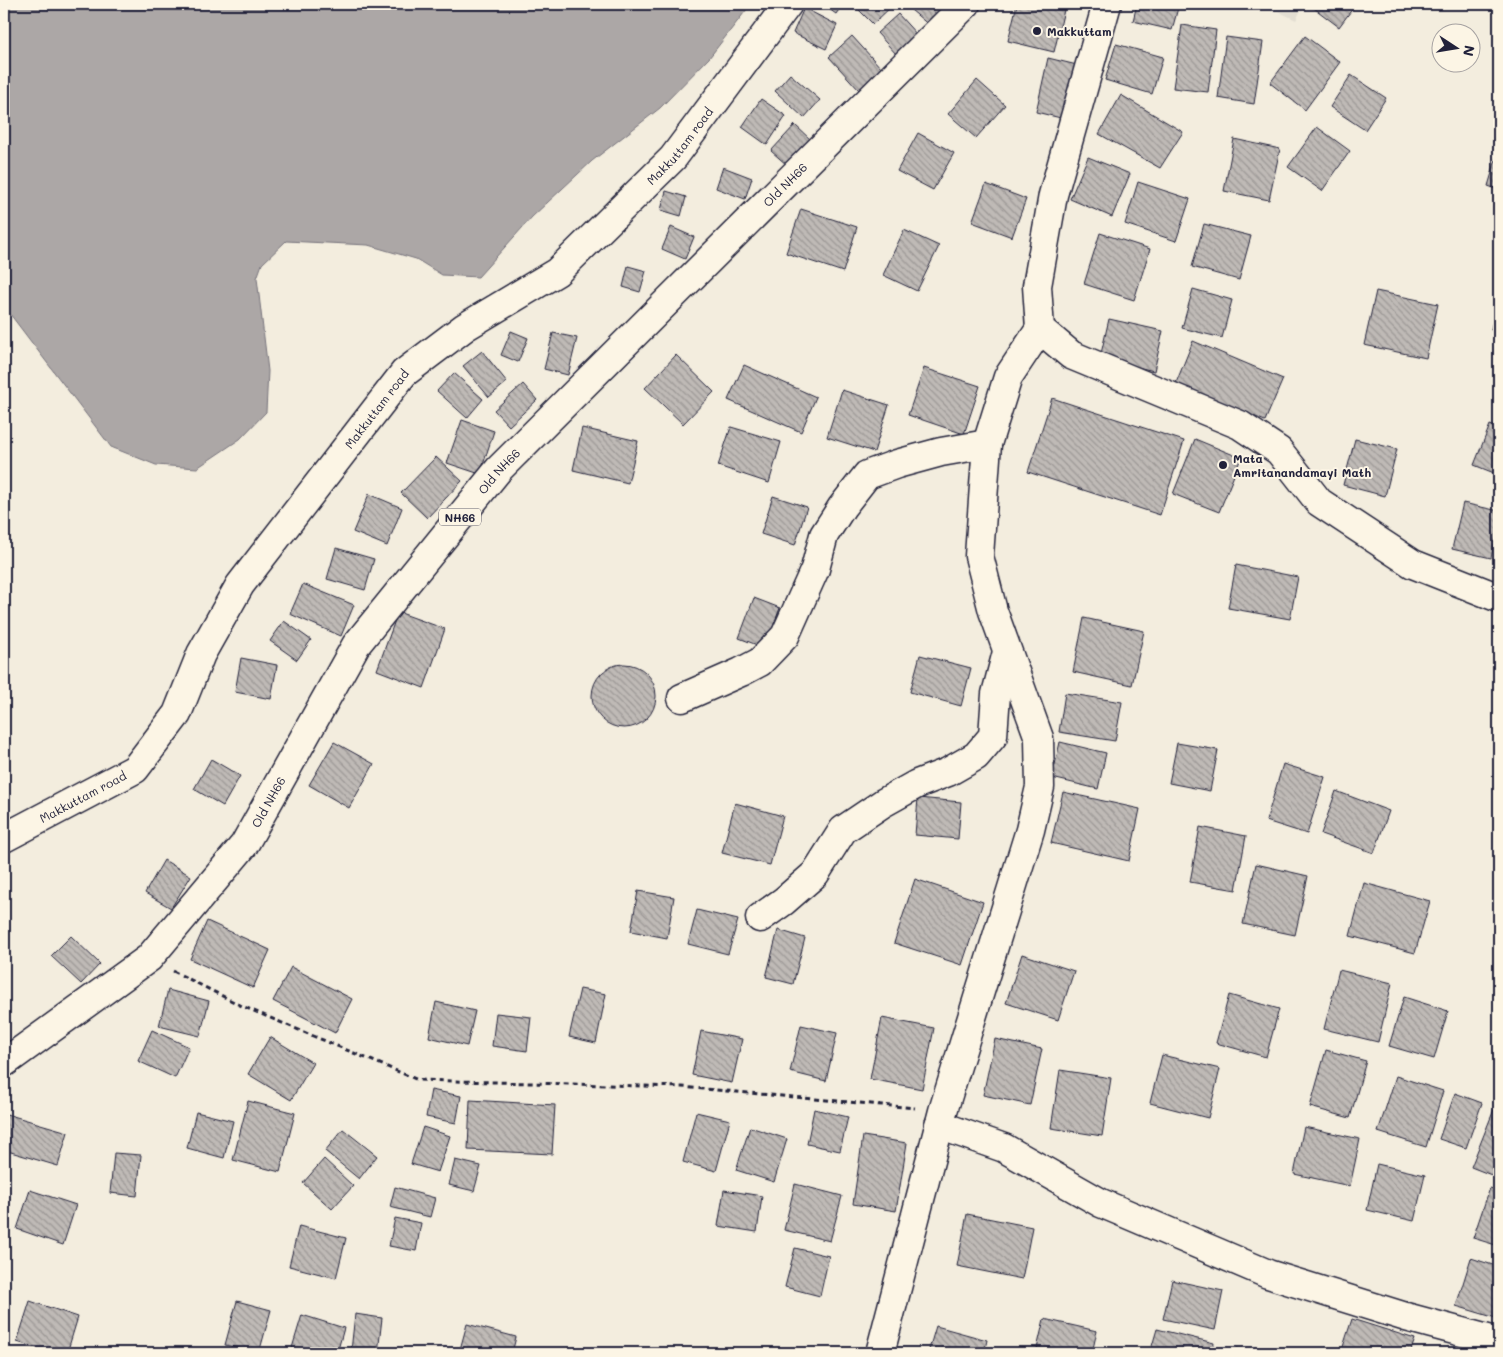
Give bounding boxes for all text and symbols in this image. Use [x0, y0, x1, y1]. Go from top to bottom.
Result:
north arrow [1430, 22, 1480, 72]
place label: Makkuttam [1047, 23, 1111, 39]
marker: Makkuttam [1031, 25, 1043, 37]
text: N [1459, 44, 1480, 58]
street label: Makkuttam road [643, 104, 717, 188]
street label: Old NH66 [759, 159, 810, 210]
street label: Makkuttam road [341, 366, 412, 452]
street label: Old NH66 [474, 445, 523, 497]
place label: Mata Amritanandamayi Math [1233, 450, 1371, 480]
marker: Mata Amritanandamayi Math [1217, 459, 1229, 471]
road number: NH66 [439, 508, 481, 526]
street label: Makkuttam road [36, 767, 129, 826]
street label: Old NH66 [247, 774, 289, 830]

